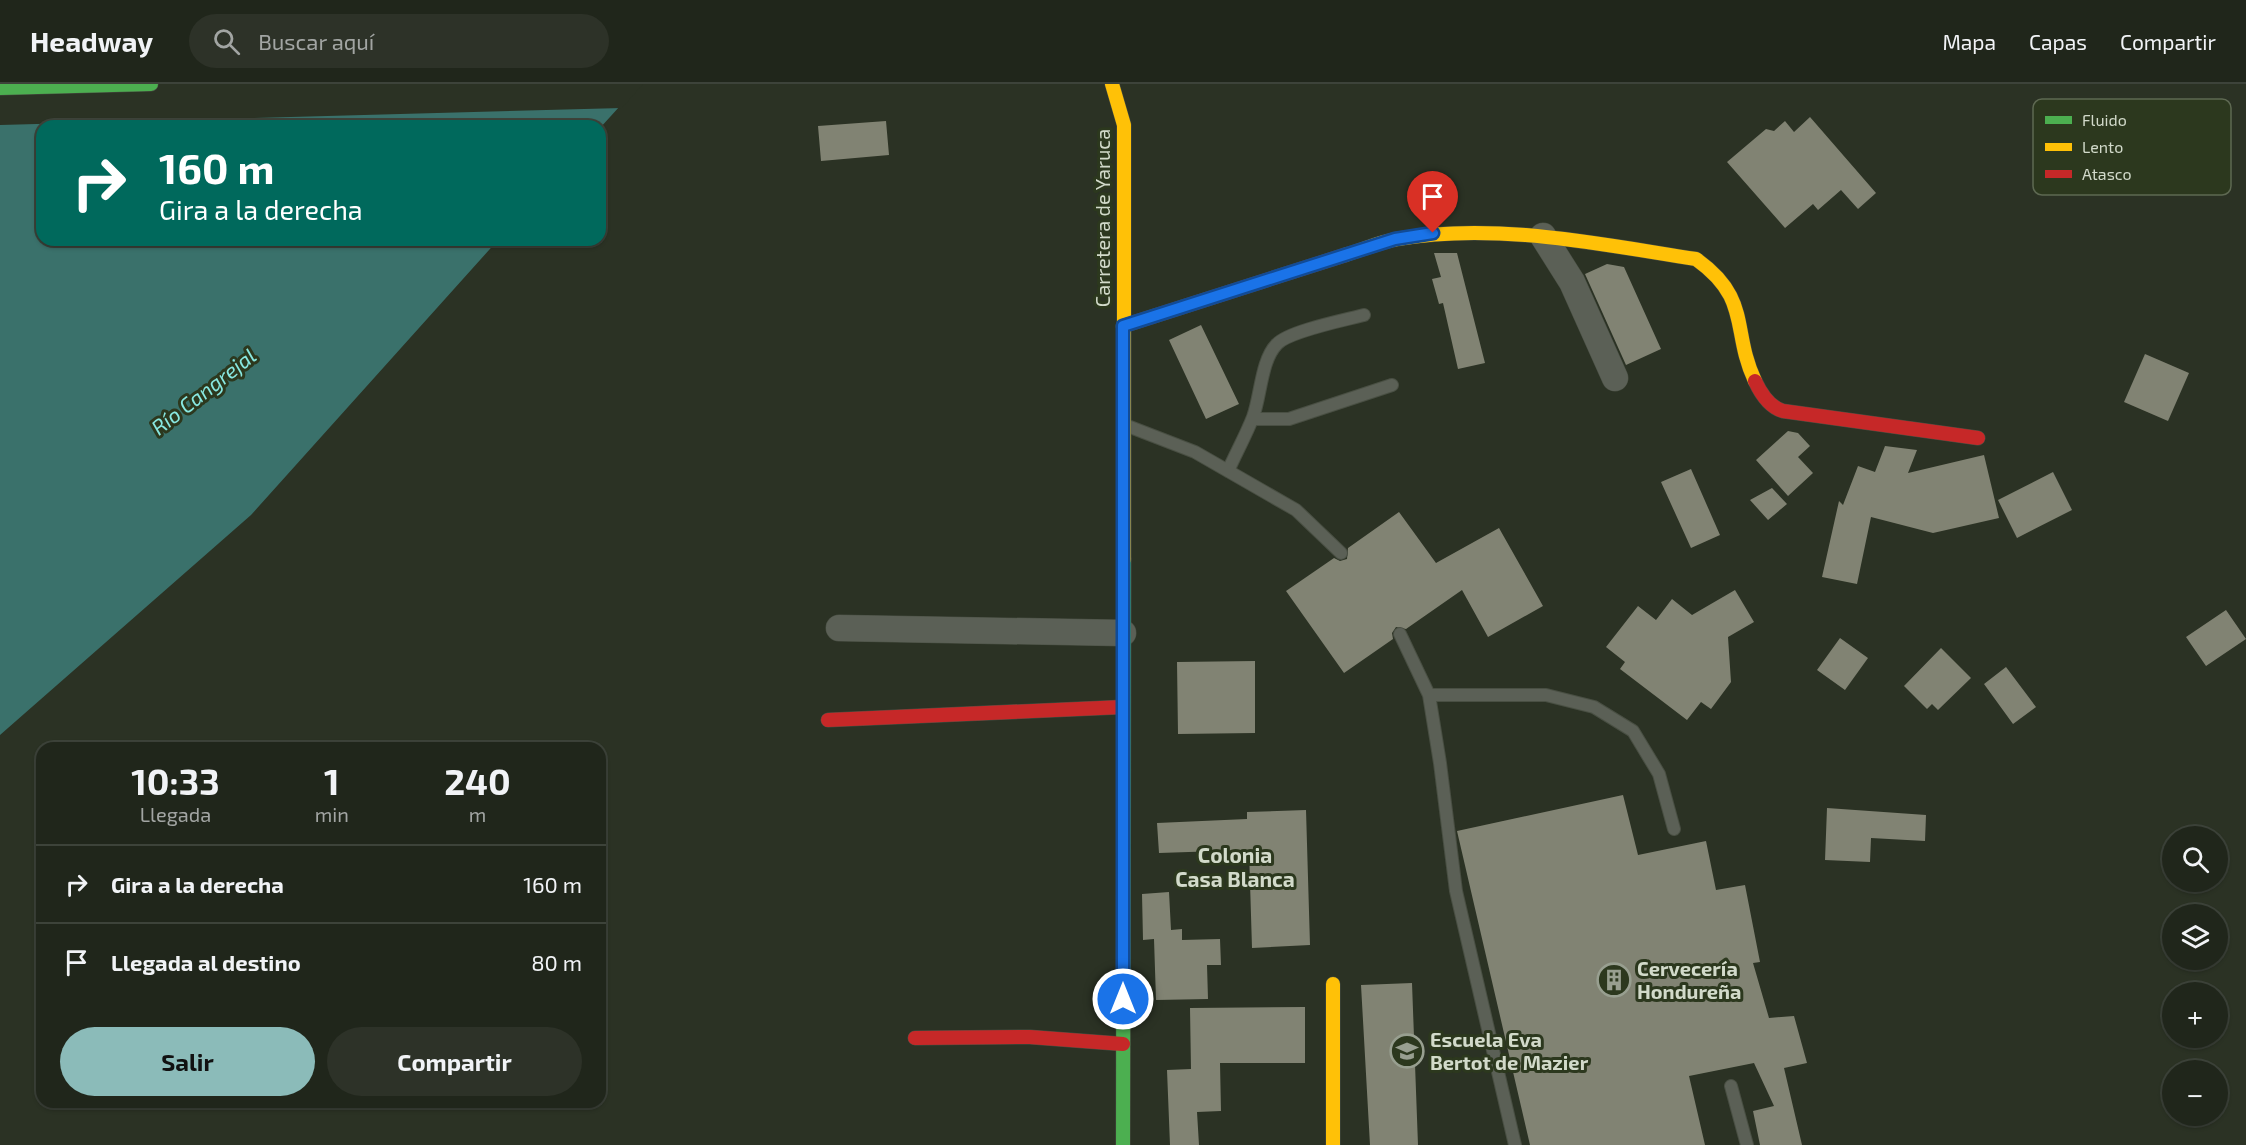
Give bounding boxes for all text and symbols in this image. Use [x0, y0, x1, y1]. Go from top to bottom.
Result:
search box [189, 14, 609, 68]
text: Headway [30, 24, 153, 58]
icon: search [210, 25, 243, 58]
text: Buscar aquí [258, 28, 374, 54]
text: Mapa [1942, 29, 1996, 54]
text: Capas [2029, 29, 2087, 54]
text: Compartir [2120, 29, 2216, 54]
legend [2033, 99, 2231, 195]
text: Fluido [2082, 110, 2127, 129]
street label: Carretera de Yaruca [1090, 129, 1114, 307]
text: Lento [2082, 137, 2123, 156]
text: 160 m [159, 142, 275, 192]
icon: right [60, 144, 138, 222]
text: Atasco [2082, 164, 2132, 183]
pin [1407, 171, 1458, 233]
icon: arrive [1416, 180, 1449, 213]
text: Gira a la derecha [159, 193, 363, 225]
water label: Río Cangrejal [146, 342, 261, 440]
text: 10:33 [131, 759, 220, 802]
text: 1 [324, 759, 340, 802]
text: 240 [444, 759, 511, 802]
text: Llegada [140, 802, 211, 826]
text: min [315, 802, 349, 826]
text: m [469, 802, 486, 826]
map controls [2162, 826, 2228, 1126]
button: search [2162, 826, 2228, 892]
district label: Colonia Casa Blanca [1175, 842, 1295, 891]
icon: right [60, 868, 93, 901]
text: Gira a la derecha [111, 871, 284, 897]
text: 160 m [523, 871, 582, 897]
button: layers [2162, 904, 2228, 970]
icon: arrive [60, 946, 93, 979]
text: Llegada al destino [111, 949, 301, 975]
text: 80 m [531, 949, 582, 975]
place label: Cervecería Hondureña [1637, 956, 1742, 1003]
building icon: Cervecería Hondureña [1596, 962, 1632, 998]
position arrow [1091, 967, 1155, 1031]
button: + [2162, 982, 2228, 1048]
button: Salir [60, 1027, 315, 1096]
button: Compartir [327, 1027, 582, 1096]
place label: Escuela Eva Bertot de Mazier [1430, 1027, 1589, 1074]
school or university icon: Escuela Eva Bertot de Mazier [1389, 1033, 1425, 1069]
button: − [2162, 1060, 2228, 1126]

